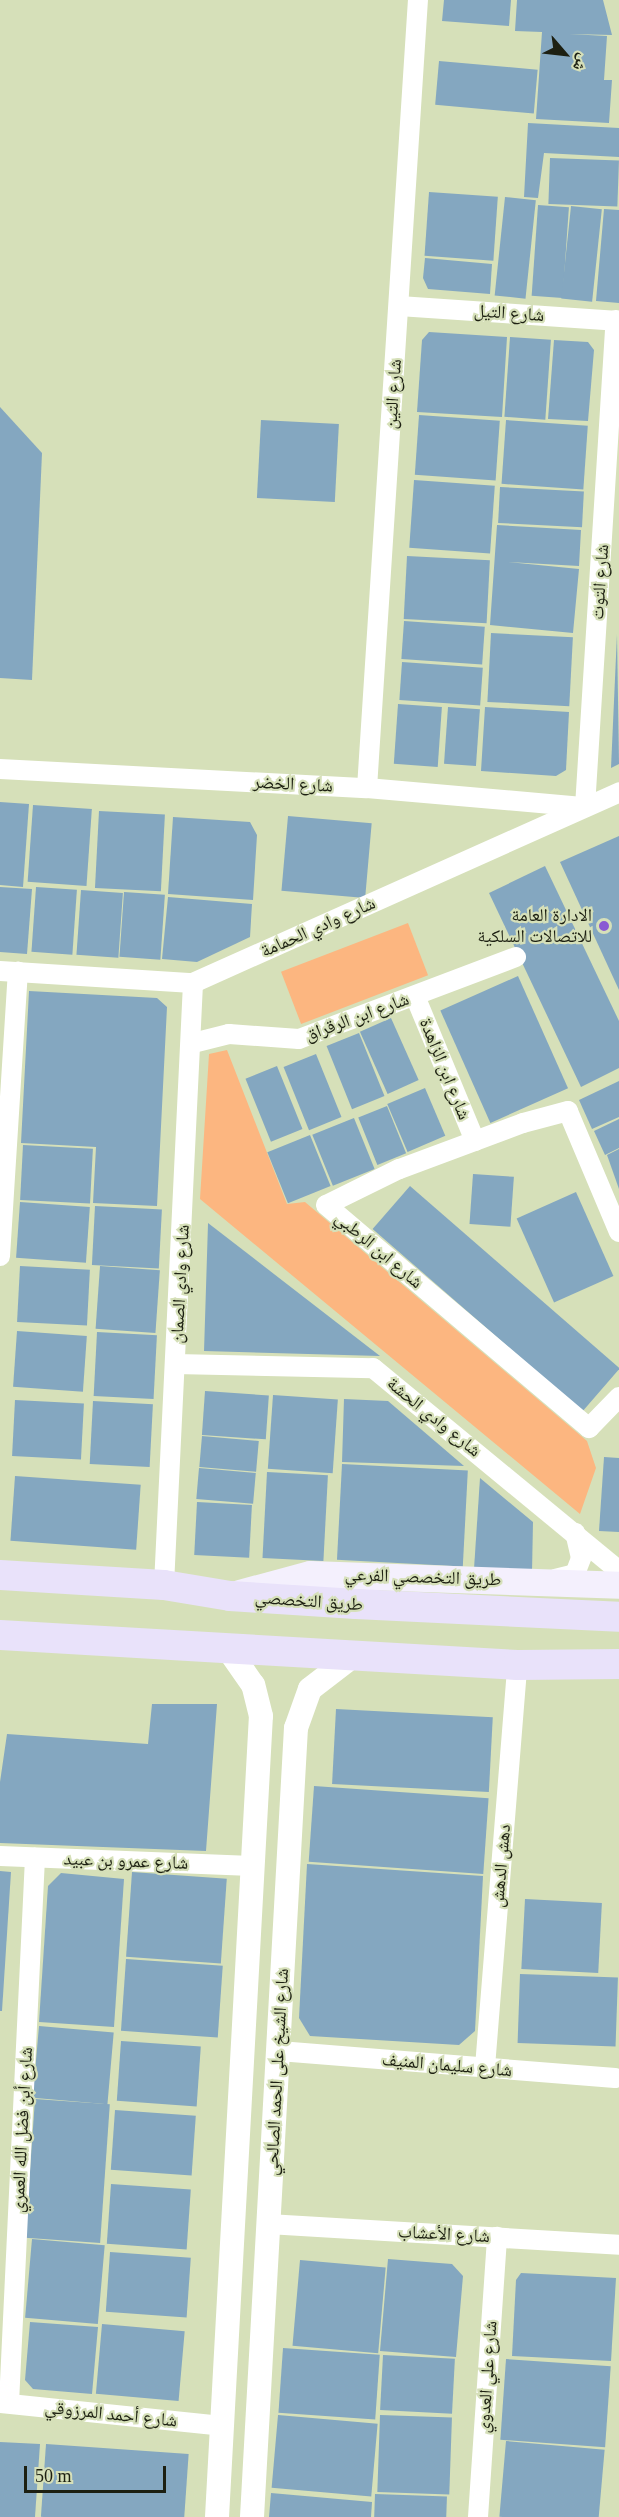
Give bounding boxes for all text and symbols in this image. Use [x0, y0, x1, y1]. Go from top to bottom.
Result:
north arrow [535, 24, 595, 84]
text: ش [570, 51, 593, 74]
street label: شارع التيل [473, 300, 545, 326]
street label: شارع التين [380, 358, 406, 430]
street label: شارع التوت [587, 544, 613, 620]
street label: شارع الخضر [252, 771, 334, 797]
street label: شارع وادي الحمامة [257, 892, 379, 962]
place label: الادارة العامة للاتصالات السلكية [477, 905, 592, 948]
marker: الادارة العامة للاتصالات السلكية [597, 919, 611, 933]
street label: شارع ابن الرقراق [302, 988, 412, 1046]
street label: شارع ابن الزاهدة [415, 1015, 475, 1123]
street label: شارع ابن الرطبي [331, 1207, 427, 1293]
street label: شارع وادي الصمان [166, 1224, 194, 1344]
street label: شارع وادي الحشة [383, 1373, 485, 1461]
street label: طريق التخصصي الفرعي [344, 1563, 502, 1591]
street label: طريق التخصصي [254, 1586, 364, 1616]
street label: دهش الدهش [487, 1823, 515, 1909]
street label: شارع عمرو بن عبيد [63, 1848, 189, 1874]
street label: شارع الشيخ على الحمد الصالحي [261, 1968, 293, 2176]
street label: شارع أبن فضل الله العمري [7, 2046, 37, 2214]
street label: شارع سليمان المنيف [381, 2049, 513, 2081]
street label: شارع الأعشاب [398, 2221, 490, 2247]
street label: شارع علي العدوي [472, 2320, 502, 2434]
street label: شارع أحمد المرزوقي [44, 2396, 178, 2432]
scale bar [27, 2454, 170, 2492]
text: 50 m [35, 2466, 72, 2486]

